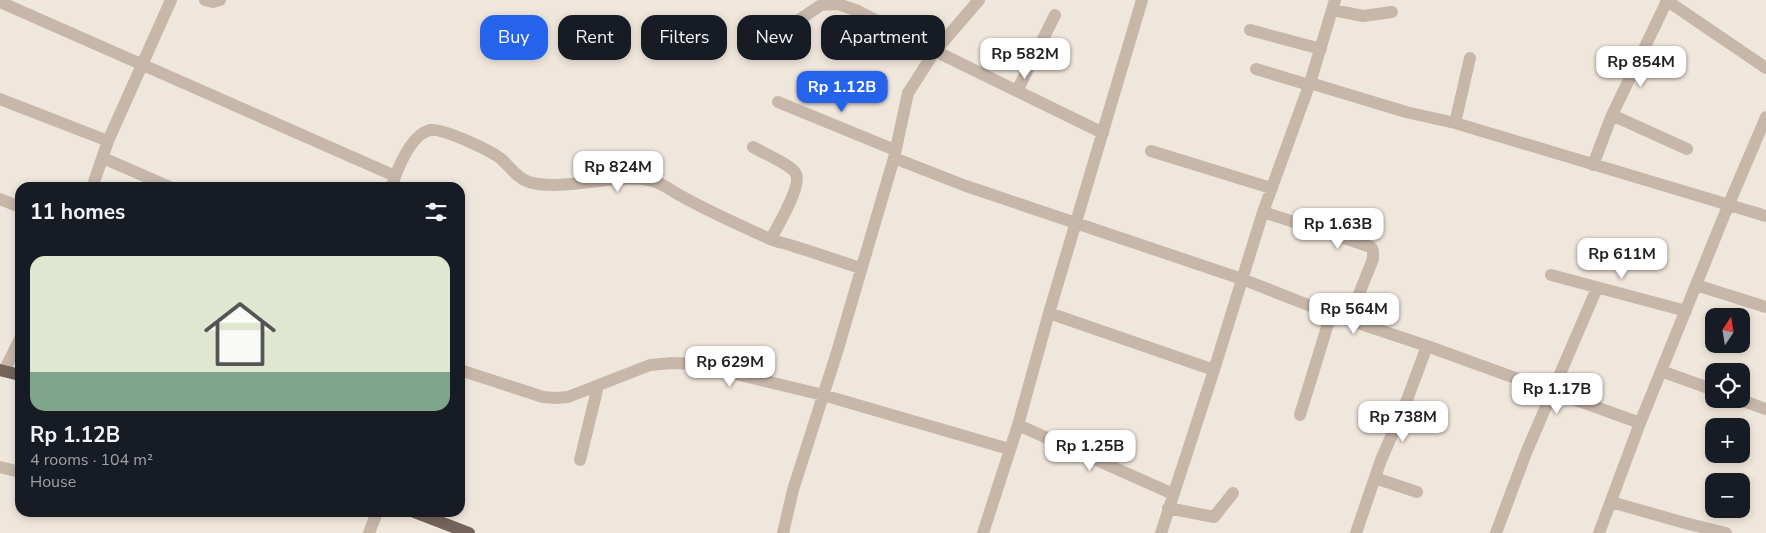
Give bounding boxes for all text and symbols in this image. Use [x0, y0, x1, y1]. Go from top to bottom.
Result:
chip: Buy [480, 15, 548, 60]
chip: Rent [558, 15, 631, 60]
chip: Filters [641, 15, 727, 60]
chip: New [737, 15, 811, 60]
chip: Apartment [821, 15, 945, 60]
pin: Rp 582M [979, 38, 1071, 80]
text: Rp 582M [991, 43, 1059, 65]
pin: Rp 854M [1595, 46, 1687, 88]
text: Rp 854M [1607, 51, 1675, 73]
pin: Rp 1.12B [790, 70, 894, 113]
text: Rp 1.12B [808, 76, 876, 98]
pin: Rp 824M [572, 150, 664, 193]
text: Rp 824M [584, 156, 652, 178]
text: 11 homes [30, 198, 125, 226]
icon: filters [422, 198, 450, 226]
pin: Rp 1.63B [1286, 208, 1390, 250]
text: Rp 1.63B [1304, 213, 1372, 235]
pin: Rp 611M [1576, 238, 1668, 280]
text: Rp 611M [1588, 243, 1656, 265]
icon: home [195, 289, 285, 379]
pin: Rp 564M [1308, 292, 1400, 335]
text: Rp 564M [1320, 298, 1388, 320]
north arrow [1705, 308, 1750, 352]
map controls [1705, 308, 1750, 518]
pin: Rp 629M [684, 346, 776, 388]
text: Rp 629M [696, 351, 764, 373]
button: locate [1705, 363, 1750, 408]
pin: Rp 1.17B [1505, 372, 1609, 415]
text: Rp 1.17B [1523, 378, 1591, 400]
pin: Rp 738M [1357, 400, 1449, 443]
text: Rp 738M [1369, 406, 1437, 428]
button: + [1705, 418, 1750, 463]
text: Rp 1.12B [30, 421, 120, 449]
pin: Rp 1.25B [1038, 430, 1142, 472]
text: Rp 1.25B [1056, 435, 1124, 457]
text: 4 rooms · 104 m² [30, 449, 153, 471]
text: House [30, 471, 76, 493]
button: − [1705, 473, 1750, 518]

